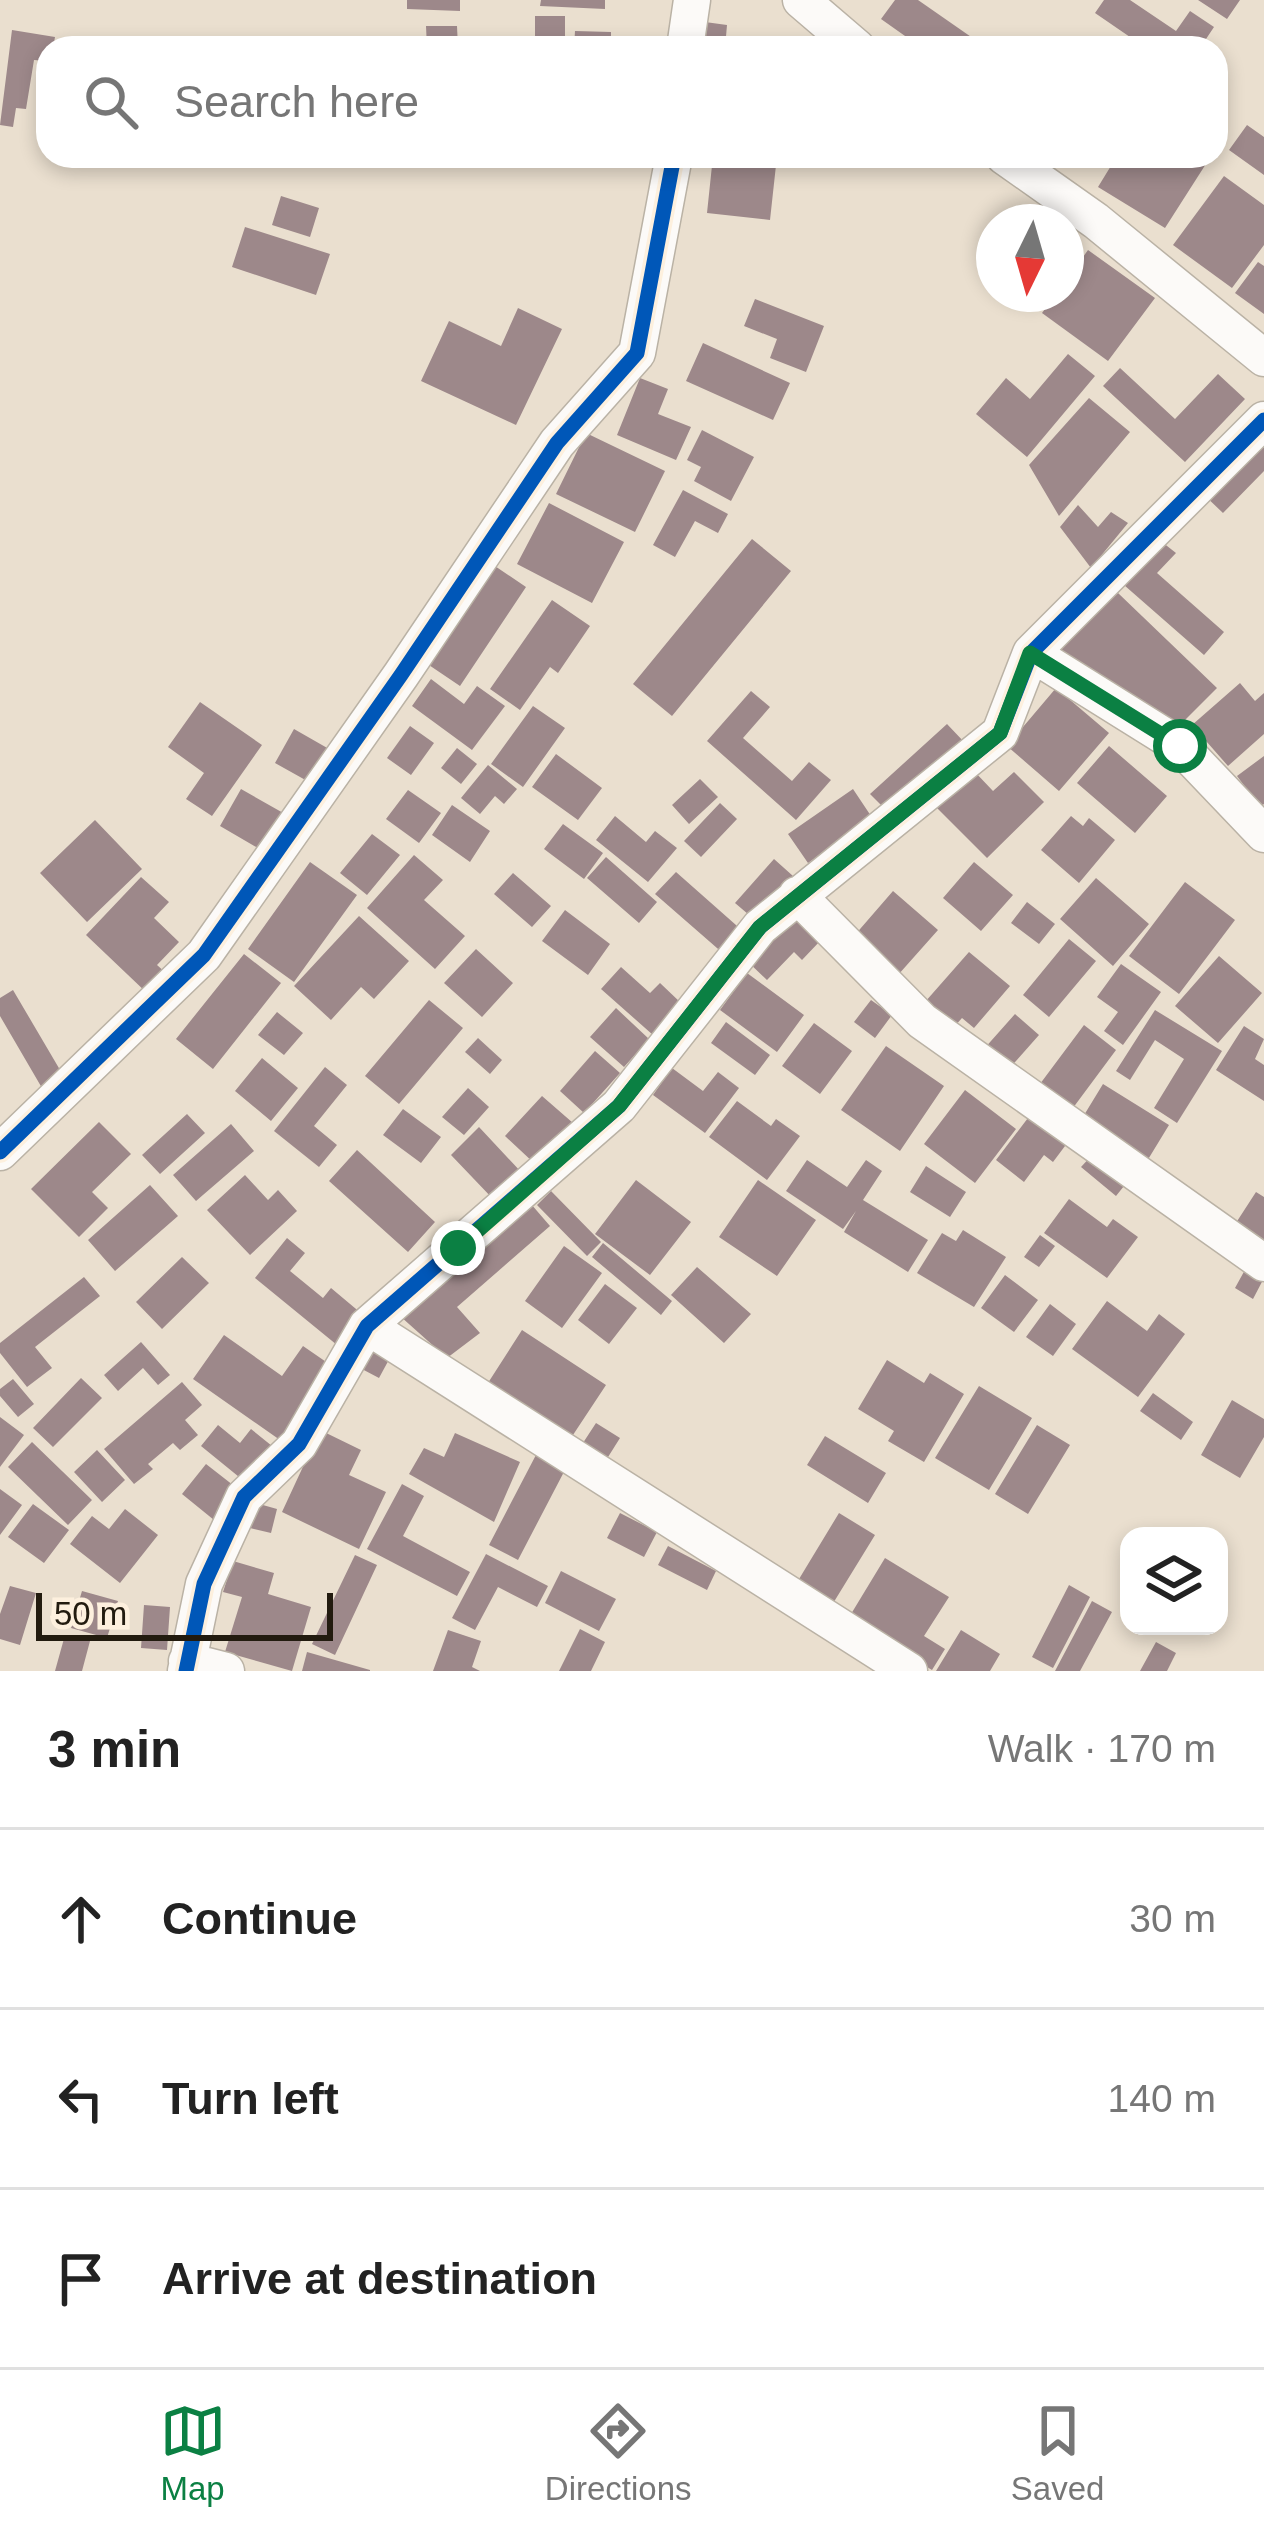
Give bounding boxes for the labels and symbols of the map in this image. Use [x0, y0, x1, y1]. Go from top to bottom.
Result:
north arrow [976, 204, 1084, 312]
route start [1153, 719, 1207, 773]
route end [431, 1221, 485, 1275]
scale bar [36, 1587, 333, 1640]

